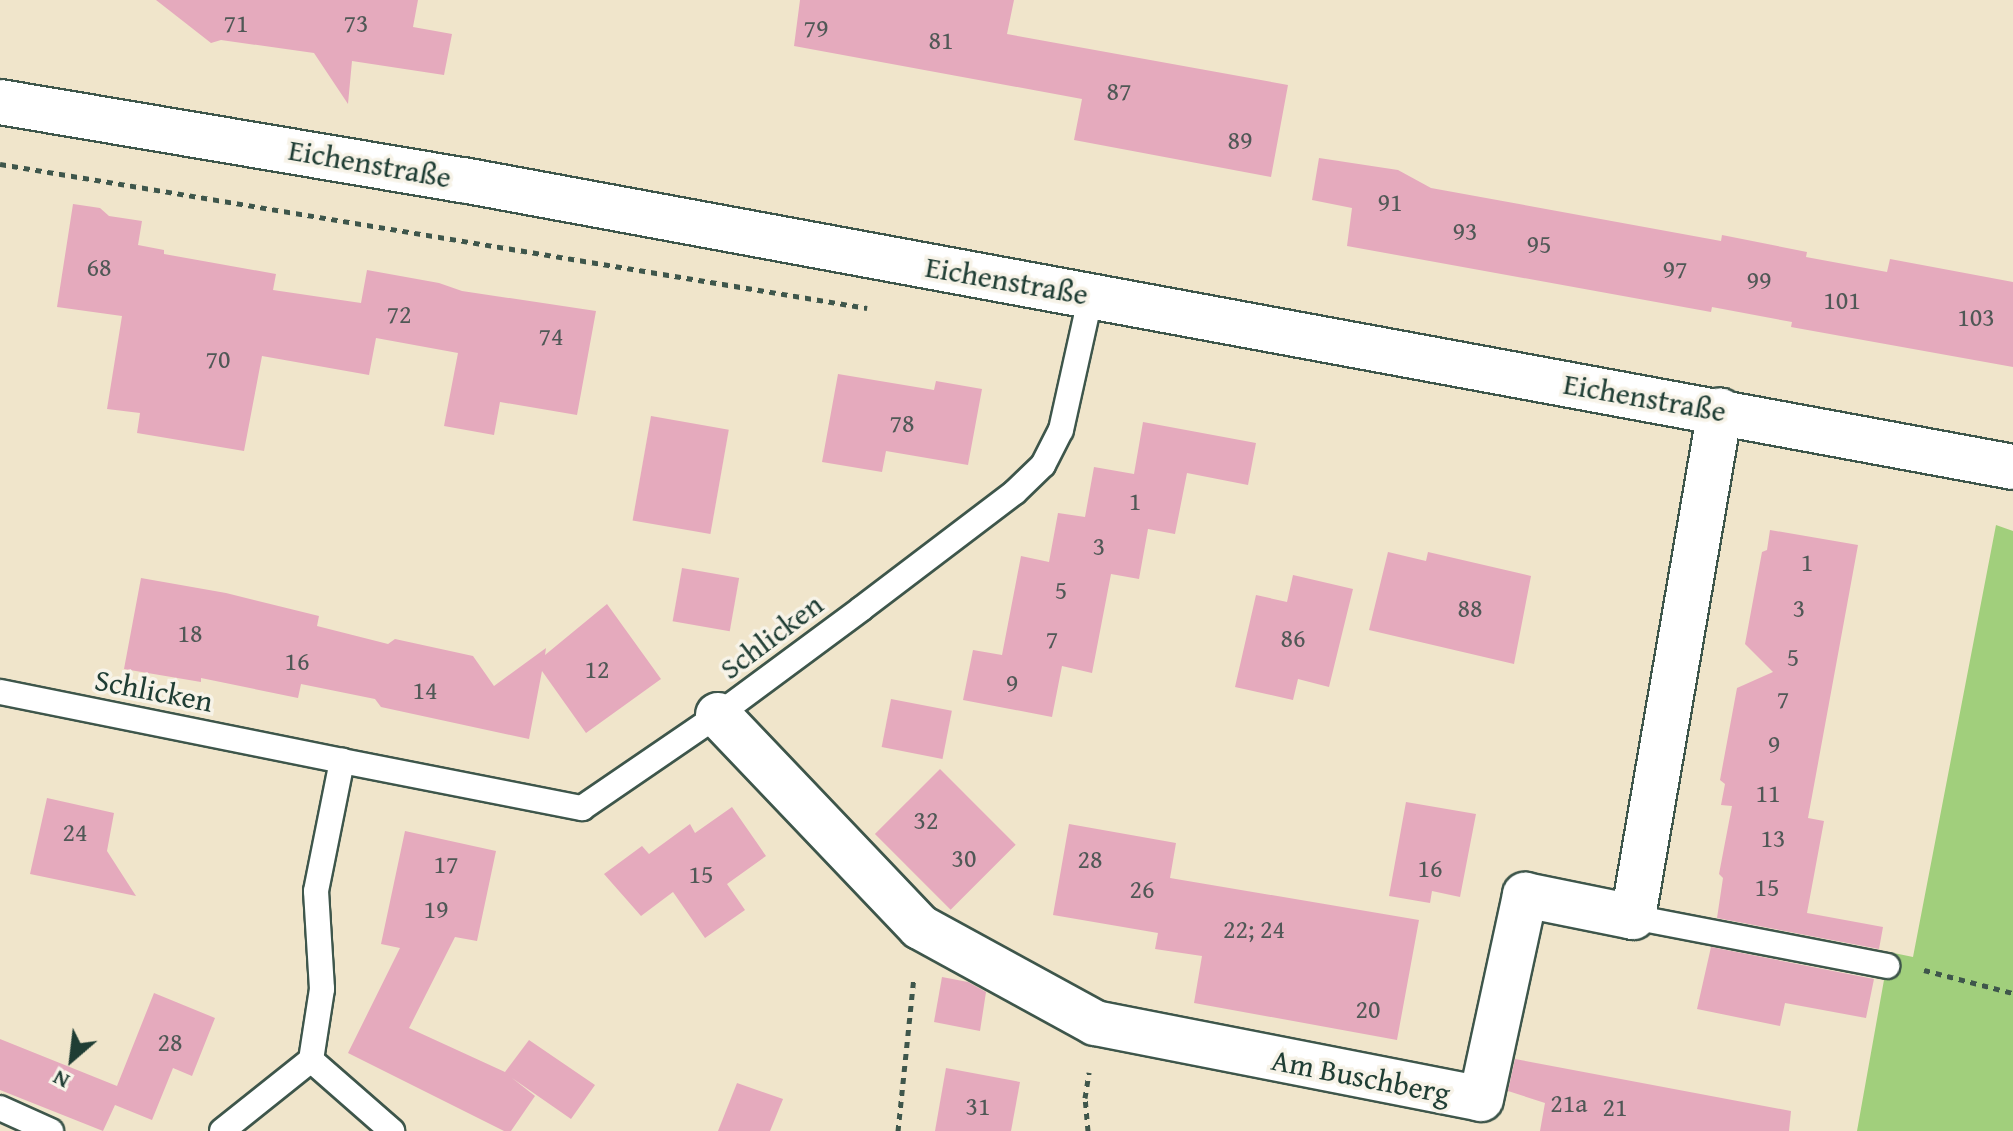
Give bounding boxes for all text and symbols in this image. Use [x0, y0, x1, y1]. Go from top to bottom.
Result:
house number: 71 [223, 7, 249, 39]
house number: 73 [343, 7, 369, 39]
house number: 79 [803, 12, 829, 44]
house number: 81 [928, 24, 954, 56]
house number: 87 [1106, 75, 1132, 107]
house number: 89 [1227, 124, 1253, 156]
street label: Eichenstraße [286, 131, 454, 195]
house number: 91 [1377, 186, 1403, 218]
house number: 93 [1452, 215, 1478, 247]
house number: 95 [1526, 228, 1552, 260]
street label: Eichenstraße [923, 248, 1091, 312]
house number: 68 [86, 251, 112, 283]
house number: 97 [1662, 253, 1688, 285]
house number: 99 [1746, 264, 1772, 296]
house number: 101 [1823, 284, 1861, 316]
house number: 72 [386, 298, 412, 330]
house number: 103 [1957, 301, 1995, 333]
house number: 74 [538, 320, 564, 352]
house number: 70 [205, 343, 231, 375]
street label: Eichenstraße [1561, 365, 1729, 429]
house number: 78 [889, 407, 915, 439]
house number: 1 [1129, 485, 1141, 517]
house number: 3 [1093, 530, 1105, 562]
house number: 1 [1801, 546, 1813, 578]
house number: 5 [1055, 574, 1067, 606]
street label: Schlicken [712, 586, 830, 686]
house number: 88 [1457, 592, 1483, 624]
house number: 3 [1793, 592, 1805, 624]
house number: 18 [177, 617, 203, 649]
house number: 86 [1280, 622, 1306, 654]
house number: 7 [1046, 623, 1058, 655]
house number: 5 [1787, 641, 1799, 673]
house number: 16 [284, 645, 310, 677]
house number: 12 [584, 653, 610, 685]
street label: Schlicken [92, 661, 216, 719]
house number: 9 [1006, 667, 1018, 699]
house number: 14 [412, 674, 438, 706]
house number: 7 [1777, 683, 1789, 715]
house number: 9 [1768, 728, 1780, 760]
house number: 11 [1755, 777, 1781, 809]
house number: 32 [913, 804, 939, 836]
house number: 24 [62, 816, 88, 848]
house number: 13 [1760, 822, 1786, 854]
house number: 30 [951, 842, 977, 874]
house number: 28 [1077, 843, 1103, 875]
house number: 17 [433, 848, 459, 880]
house number: 16 [1417, 852, 1443, 884]
house number: 15 [688, 858, 714, 890]
house number: 15 [1754, 871, 1780, 903]
house number: 26 [1129, 873, 1155, 905]
house number: 19 [423, 893, 449, 925]
house number: 22; 24 [1223, 913, 1285, 945]
house number: 20 [1355, 993, 1381, 1025]
north arrow [32, 1019, 112, 1099]
house number: 28 [157, 1026, 183, 1058]
street label: Am Buschberg [1269, 1041, 1453, 1111]
text: N [47, 1063, 75, 1098]
house number: 21a [1550, 1087, 1588, 1119]
house number: 31 [965, 1090, 991, 1122]
house number: 21 [1602, 1091, 1628, 1123]

